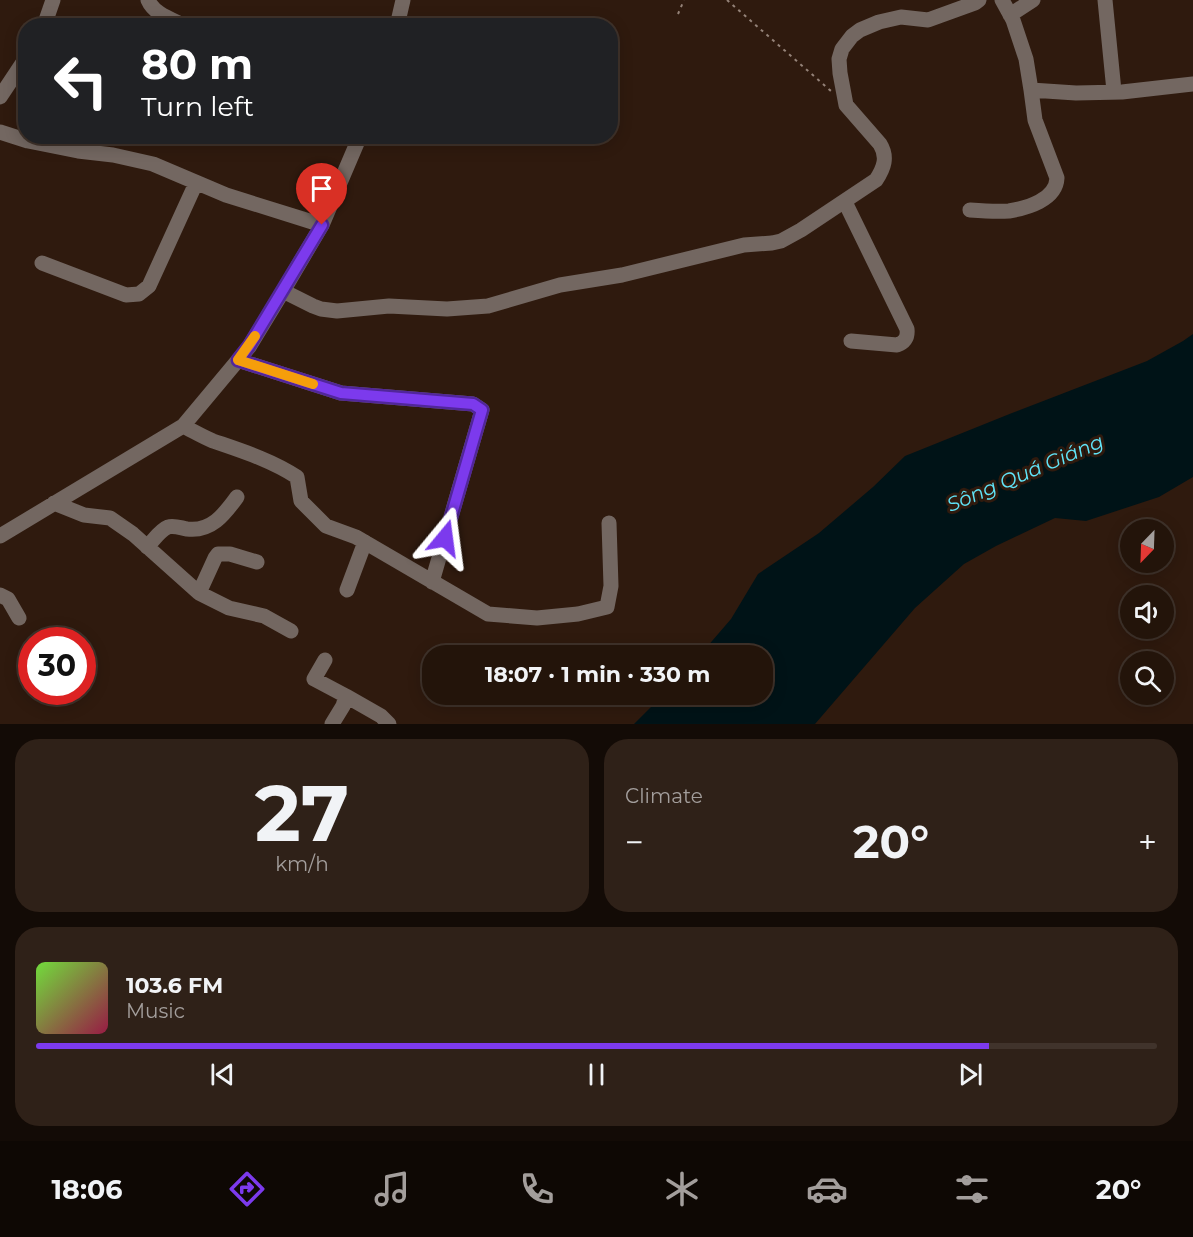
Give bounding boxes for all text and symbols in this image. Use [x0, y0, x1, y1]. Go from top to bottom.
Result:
text: 80 m [141, 38, 253, 90]
icon: left [42, 42, 120, 120]
text: Turn left [141, 90, 254, 123]
pin [296, 163, 347, 225]
icon: arrive [305, 172, 338, 205]
water label: Sông Quá Giáng [943, 429, 1107, 517]
position arrow [413, 506, 477, 570]
north arrow [1120, 519, 1174, 573]
map controls [1120, 519, 1174, 705]
button: sound [1120, 585, 1174, 639]
speed limit sign: 30 [18, 627, 96, 705]
button: search [1120, 651, 1174, 705]
text: 18:07 · 1 min · 330 m [485, 661, 710, 688]
text: 27 [255, 765, 349, 861]
text: Climate [625, 784, 703, 808]
text: 20° [853, 814, 929, 869]
text: − [625, 822, 644, 862]
text: + [1138, 822, 1157, 862]
text: km/h [275, 852, 329, 876]
text: 103.6 FM [126, 972, 223, 999]
text: Music [126, 999, 185, 1023]
icon: previous [206, 1058, 239, 1091]
icon: pause [580, 1058, 613, 1091]
icon: next [954, 1058, 987, 1091]
icon: directions [226, 1168, 268, 1210]
icon: music [371, 1168, 413, 1210]
icon: phone [516, 1168, 558, 1210]
icon: climate [661, 1168, 703, 1210]
icon: car [806, 1168, 848, 1210]
icon: filters [951, 1168, 993, 1210]
text: 18:06 [52, 1173, 123, 1206]
text: 20° [1096, 1173, 1141, 1206]

